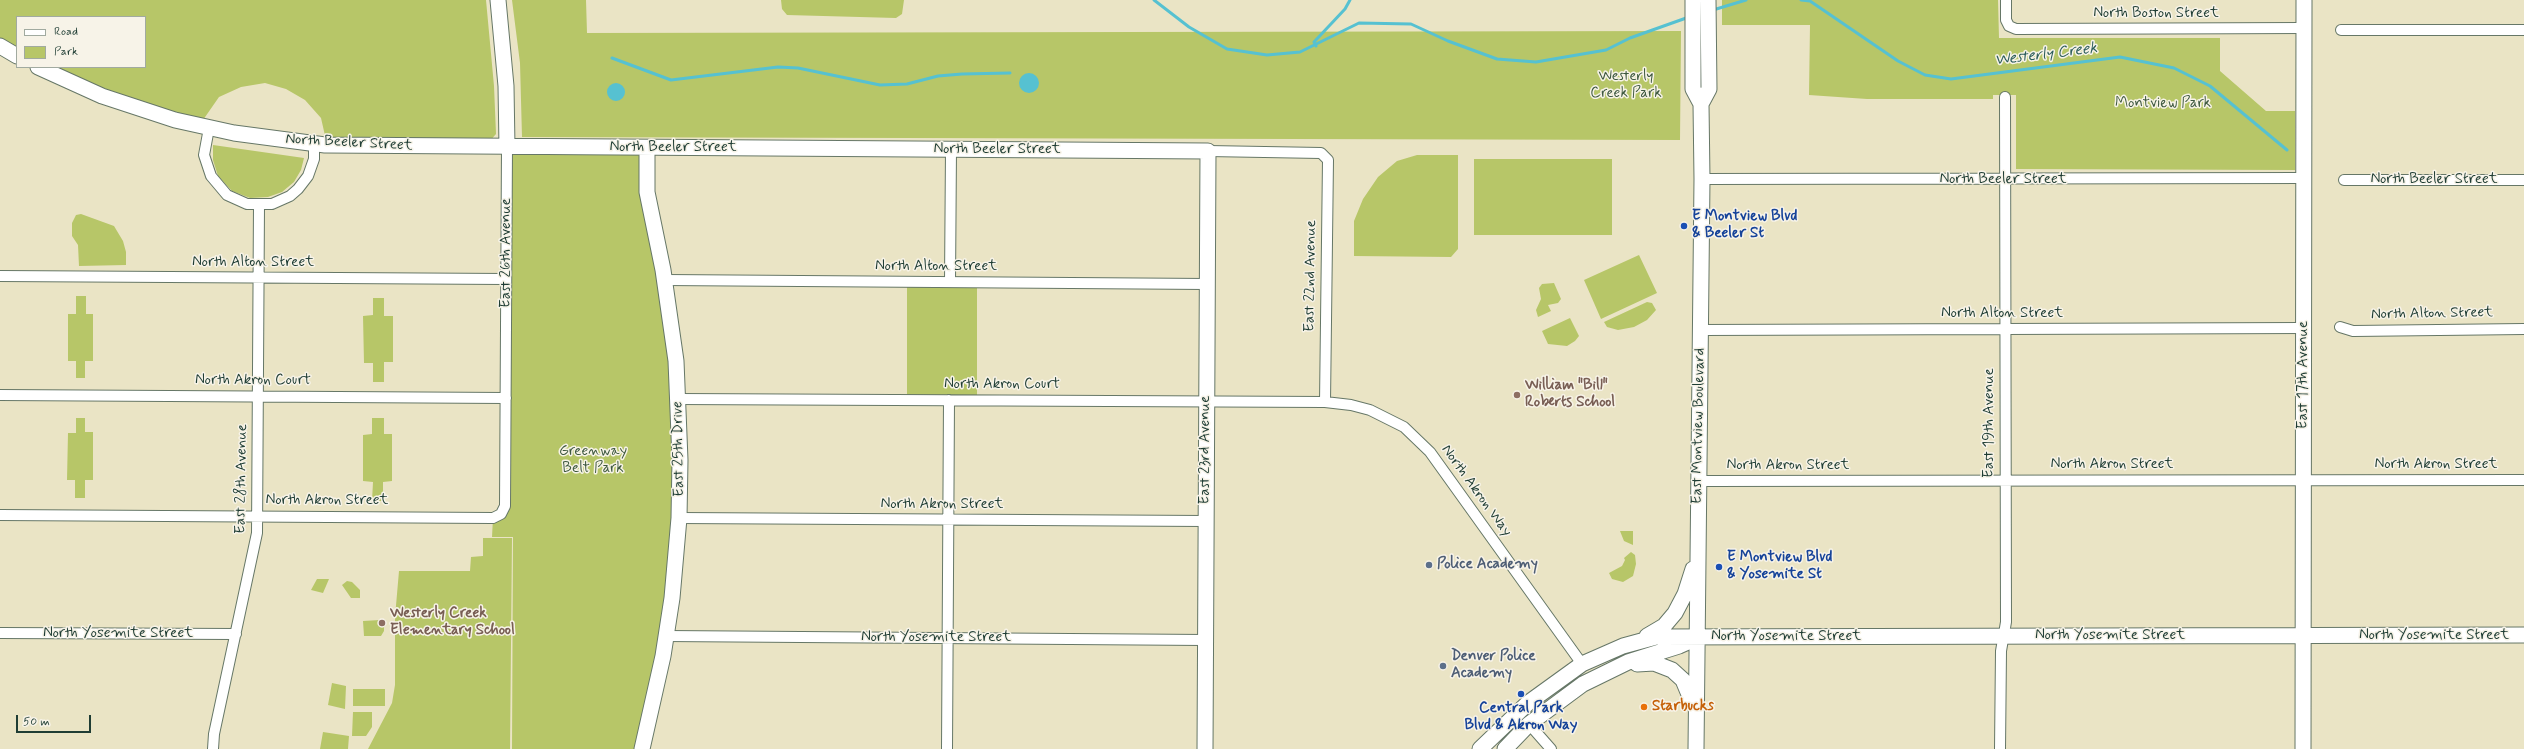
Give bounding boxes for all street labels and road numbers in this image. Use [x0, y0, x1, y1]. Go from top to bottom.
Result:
street label: North Boston Street [2093, 5, 2219, 23]
street label: North Beeler Street [285, 131, 413, 155]
street label: North Beeler Street [609, 139, 737, 157]
street label: North Beeler Street [933, 141, 1061, 159]
street label: North Beeler Street [1939, 171, 2067, 189]
street label: North Beeler Street [2370, 171, 2498, 189]
street label: East 26th Avenue [498, 198, 516, 308]
street label: East 22nd Avenue [1301, 220, 1321, 332]
street label: North Alton Street [192, 254, 314, 272]
street label: North Alton Street [875, 258, 997, 276]
street label: North Alton Street [2371, 304, 2493, 324]
street label: North Alton Street [1941, 305, 2063, 323]
street label: East 17th Avenue [2295, 321, 2313, 429]
street label: East Montview Boulevard [1689, 348, 1709, 504]
street label: East 19th Avenue [1981, 368, 1999, 478]
street label: North Akron Court [195, 372, 311, 390]
street label: North Akron Court [944, 376, 1060, 394]
street label: East 23rd Avenue [1197, 396, 1215, 504]
street label: East 25th Drive [669, 401, 689, 497]
street label: East 28th Avenue [232, 424, 252, 534]
street label: North Akron Way [1437, 442, 1515, 540]
street label: North Akron Street [2051, 456, 2173, 474]
street label: North Akron Street [2375, 456, 2497, 474]
street label: North Akron Street [1727, 457, 1849, 475]
street label: North Akron Street [266, 492, 388, 510]
street label: North Akron Street [881, 496, 1003, 514]
street label: North Yosemite Street [43, 625, 193, 643]
street label: North Yosemite Street [2035, 627, 2185, 645]
street label: North Yosemite Street [2359, 627, 2509, 645]
street label: North Yosemite Street [1711, 628, 1861, 646]
street label: North Yosemite Street [861, 629, 1011, 647]

